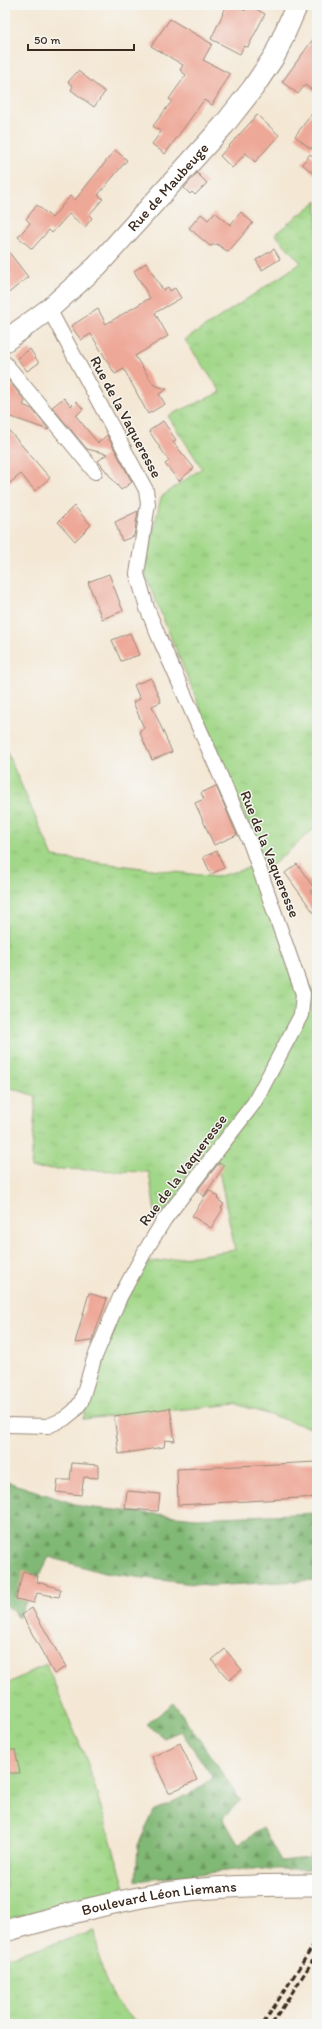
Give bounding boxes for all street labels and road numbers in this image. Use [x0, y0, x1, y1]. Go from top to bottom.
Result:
street label: Rue de Maubeuge [124, 139, 212, 235]
street label: Rue de la Vaqueresse [86, 353, 166, 481]
street label: Rue de la Vaqueresse [236, 788, 304, 920]
street label: Rue de la Vaqueresse [135, 1111, 231, 1229]
street label: Boulevard Léon Liemans [80, 1878, 237, 1919]

